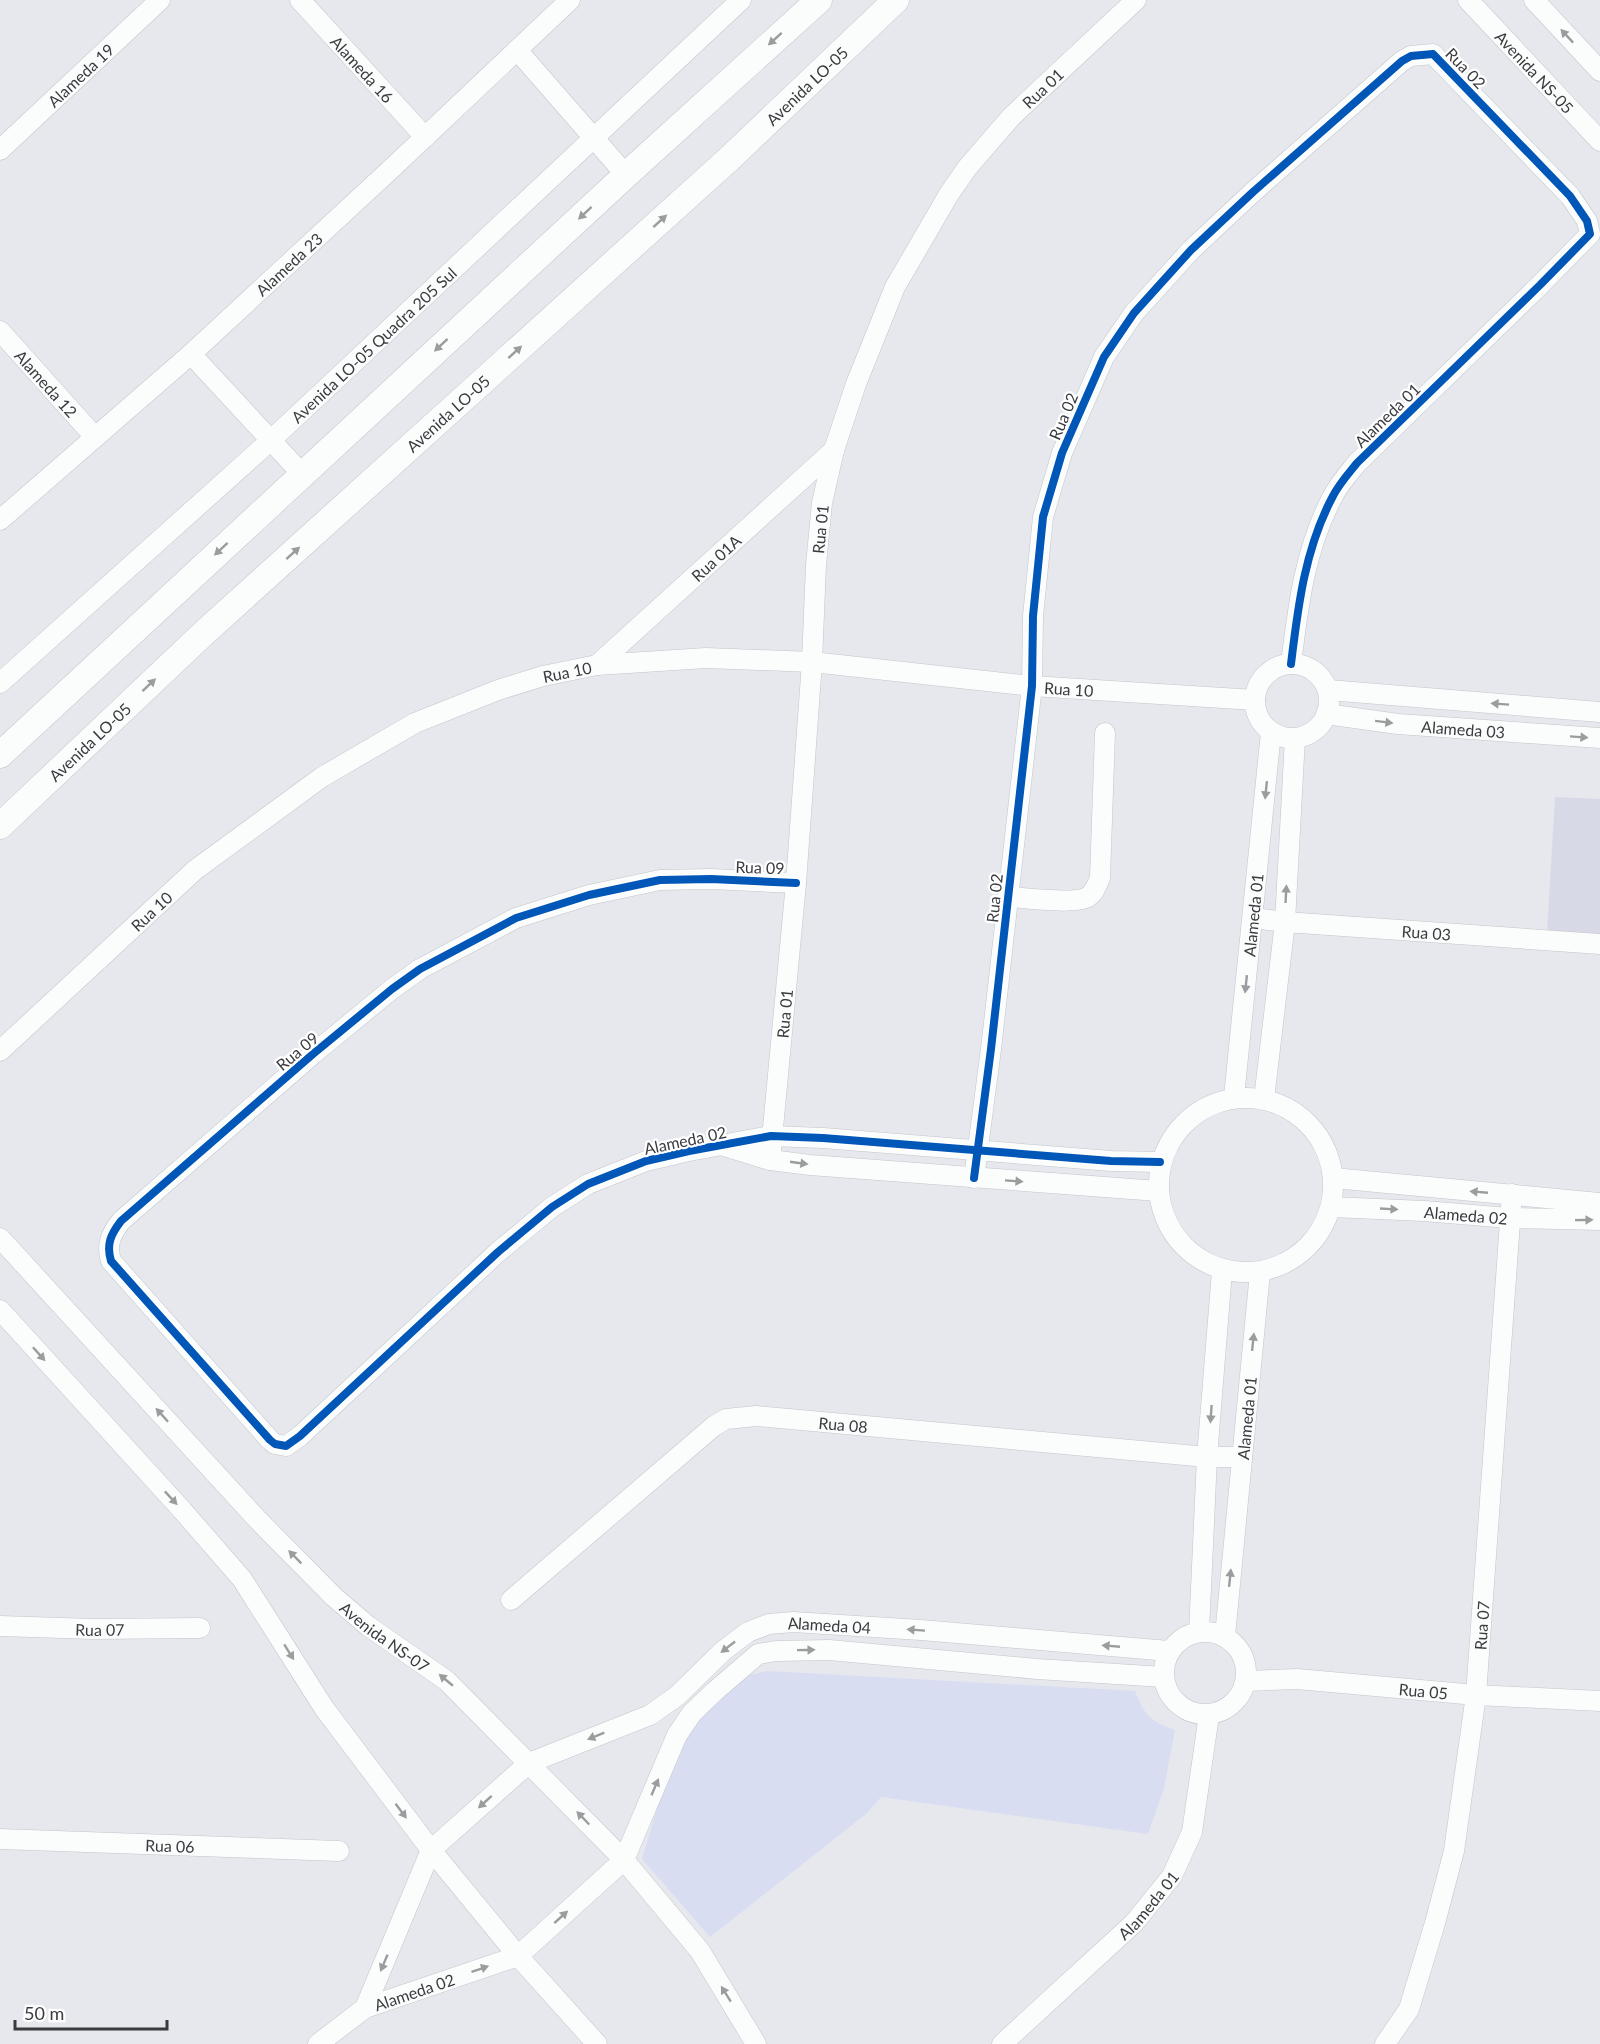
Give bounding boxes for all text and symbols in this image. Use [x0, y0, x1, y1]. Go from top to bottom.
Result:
street label: Avenida NS-05 [1492, 26, 1578, 117]
one-way arrow [1560, 28, 1574, 43]
street label: Alameda 16 [327, 31, 398, 106]
one-way arrow [768, 32, 783, 46]
street label: Alameda 19 [43, 39, 117, 110]
street label: Avenida LO-05 [762, 42, 851, 129]
street label: Rua 02 [1442, 44, 1490, 92]
street label: Rua 01 [1018, 64, 1067, 111]
one-way arrow [577, 206, 592, 220]
one-way arrow [652, 215, 667, 228]
street label: Alameda 23 [251, 228, 326, 299]
street label: Avenida LO-05 Quadra 205 Sul [286, 262, 460, 426]
one-way arrow [434, 338, 449, 352]
one-way arrow [508, 345, 523, 359]
street label: Alameda 12 [12, 346, 82, 421]
street label: Avenida LO-05 [402, 371, 494, 455]
street label: Alameda 01 [1350, 379, 1424, 451]
street label: Rua 02 [1045, 390, 1081, 442]
street label: Rua 01 [808, 504, 831, 554]
street label: Rua 01A [687, 530, 744, 585]
one-way arrow [214, 542, 229, 556]
one-way arrow [285, 547, 300, 560]
street label: Rua 10 [541, 657, 593, 685]
street label: Rua 10 [1044, 677, 1094, 699]
one-way arrow [141, 679, 156, 692]
street label: Avenida LO-05 [44, 698, 134, 785]
one-way arrow [1490, 699, 1509, 709]
street label: Alameda 03 [1421, 716, 1506, 741]
one-way arrow [1375, 717, 1394, 727]
one-way arrow [1569, 732, 1588, 741]
one-way arrow [1261, 781, 1271, 800]
street label: Rua 09 [735, 857, 785, 877]
street label: Alameda 01 [1239, 872, 1266, 958]
street label: Rua 02 [982, 873, 1006, 923]
one-way arrow [1282, 885, 1291, 904]
street label: Rua 10 [126, 887, 175, 935]
street label: Rua 03 [1401, 921, 1452, 943]
one-way arrow [1241, 975, 1251, 994]
street label: Rua 01 [772, 988, 795, 1039]
street label: Rua 09 [272, 1028, 322, 1074]
street label: Alameda 02 [642, 1122, 728, 1158]
one-way arrow [789, 1159, 808, 1168]
one-way arrow [1005, 1176, 1024, 1186]
one-way arrow [1470, 1187, 1489, 1197]
street label: Alameda 02 [1423, 1202, 1508, 1227]
one-way arrow [1380, 1205, 1399, 1214]
one-way arrow [1574, 1216, 1593, 1225]
one-way arrow [1248, 1332, 1258, 1351]
one-way arrow [32, 1346, 45, 1361]
street label: Alameda 01 [1232, 1375, 1259, 1461]
one-way arrow [1206, 1404, 1216, 1423]
one-way arrow [156, 1408, 169, 1423]
street label: Rua 08 [818, 1412, 869, 1436]
one-way arrow [164, 1490, 178, 1505]
one-way arrow [289, 1551, 303, 1565]
one-way arrow [1225, 1568, 1235, 1587]
street label: Avenida NS-07 [337, 1597, 433, 1675]
street label: Rua 07 [1470, 1600, 1492, 1651]
street label: Alameda 04 [787, 1612, 872, 1636]
street label: Rua 07 [75, 1619, 125, 1639]
one-way arrow [907, 1625, 926, 1634]
one-way arrow [721, 1641, 736, 1653]
one-way arrow [1101, 1641, 1120, 1651]
one-way arrow [283, 1644, 294, 1660]
one-way arrow [797, 1645, 816, 1655]
one-way arrow [438, 1674, 454, 1687]
street label: Rua 05 [1398, 1679, 1449, 1702]
one-way arrow [586, 1732, 604, 1742]
one-way arrow [651, 1778, 660, 1796]
one-way arrow [478, 1795, 493, 1809]
one-way arrow [395, 1804, 407, 1819]
one-way arrow [577, 1812, 591, 1826]
street label: Rua 06 [145, 1835, 195, 1855]
street label: Alameda 01 [1114, 1867, 1182, 1943]
one-way arrow [553, 1911, 568, 1924]
one-way arrow [379, 1954, 389, 1972]
one-way arrow [471, 1964, 489, 1973]
street label: Alameda 02 [371, 1969, 457, 2014]
one-way arrow [721, 1986, 732, 2002]
scale bar [15, 1993, 166, 2031]
text: 50 m [24, 2002, 64, 2024]

